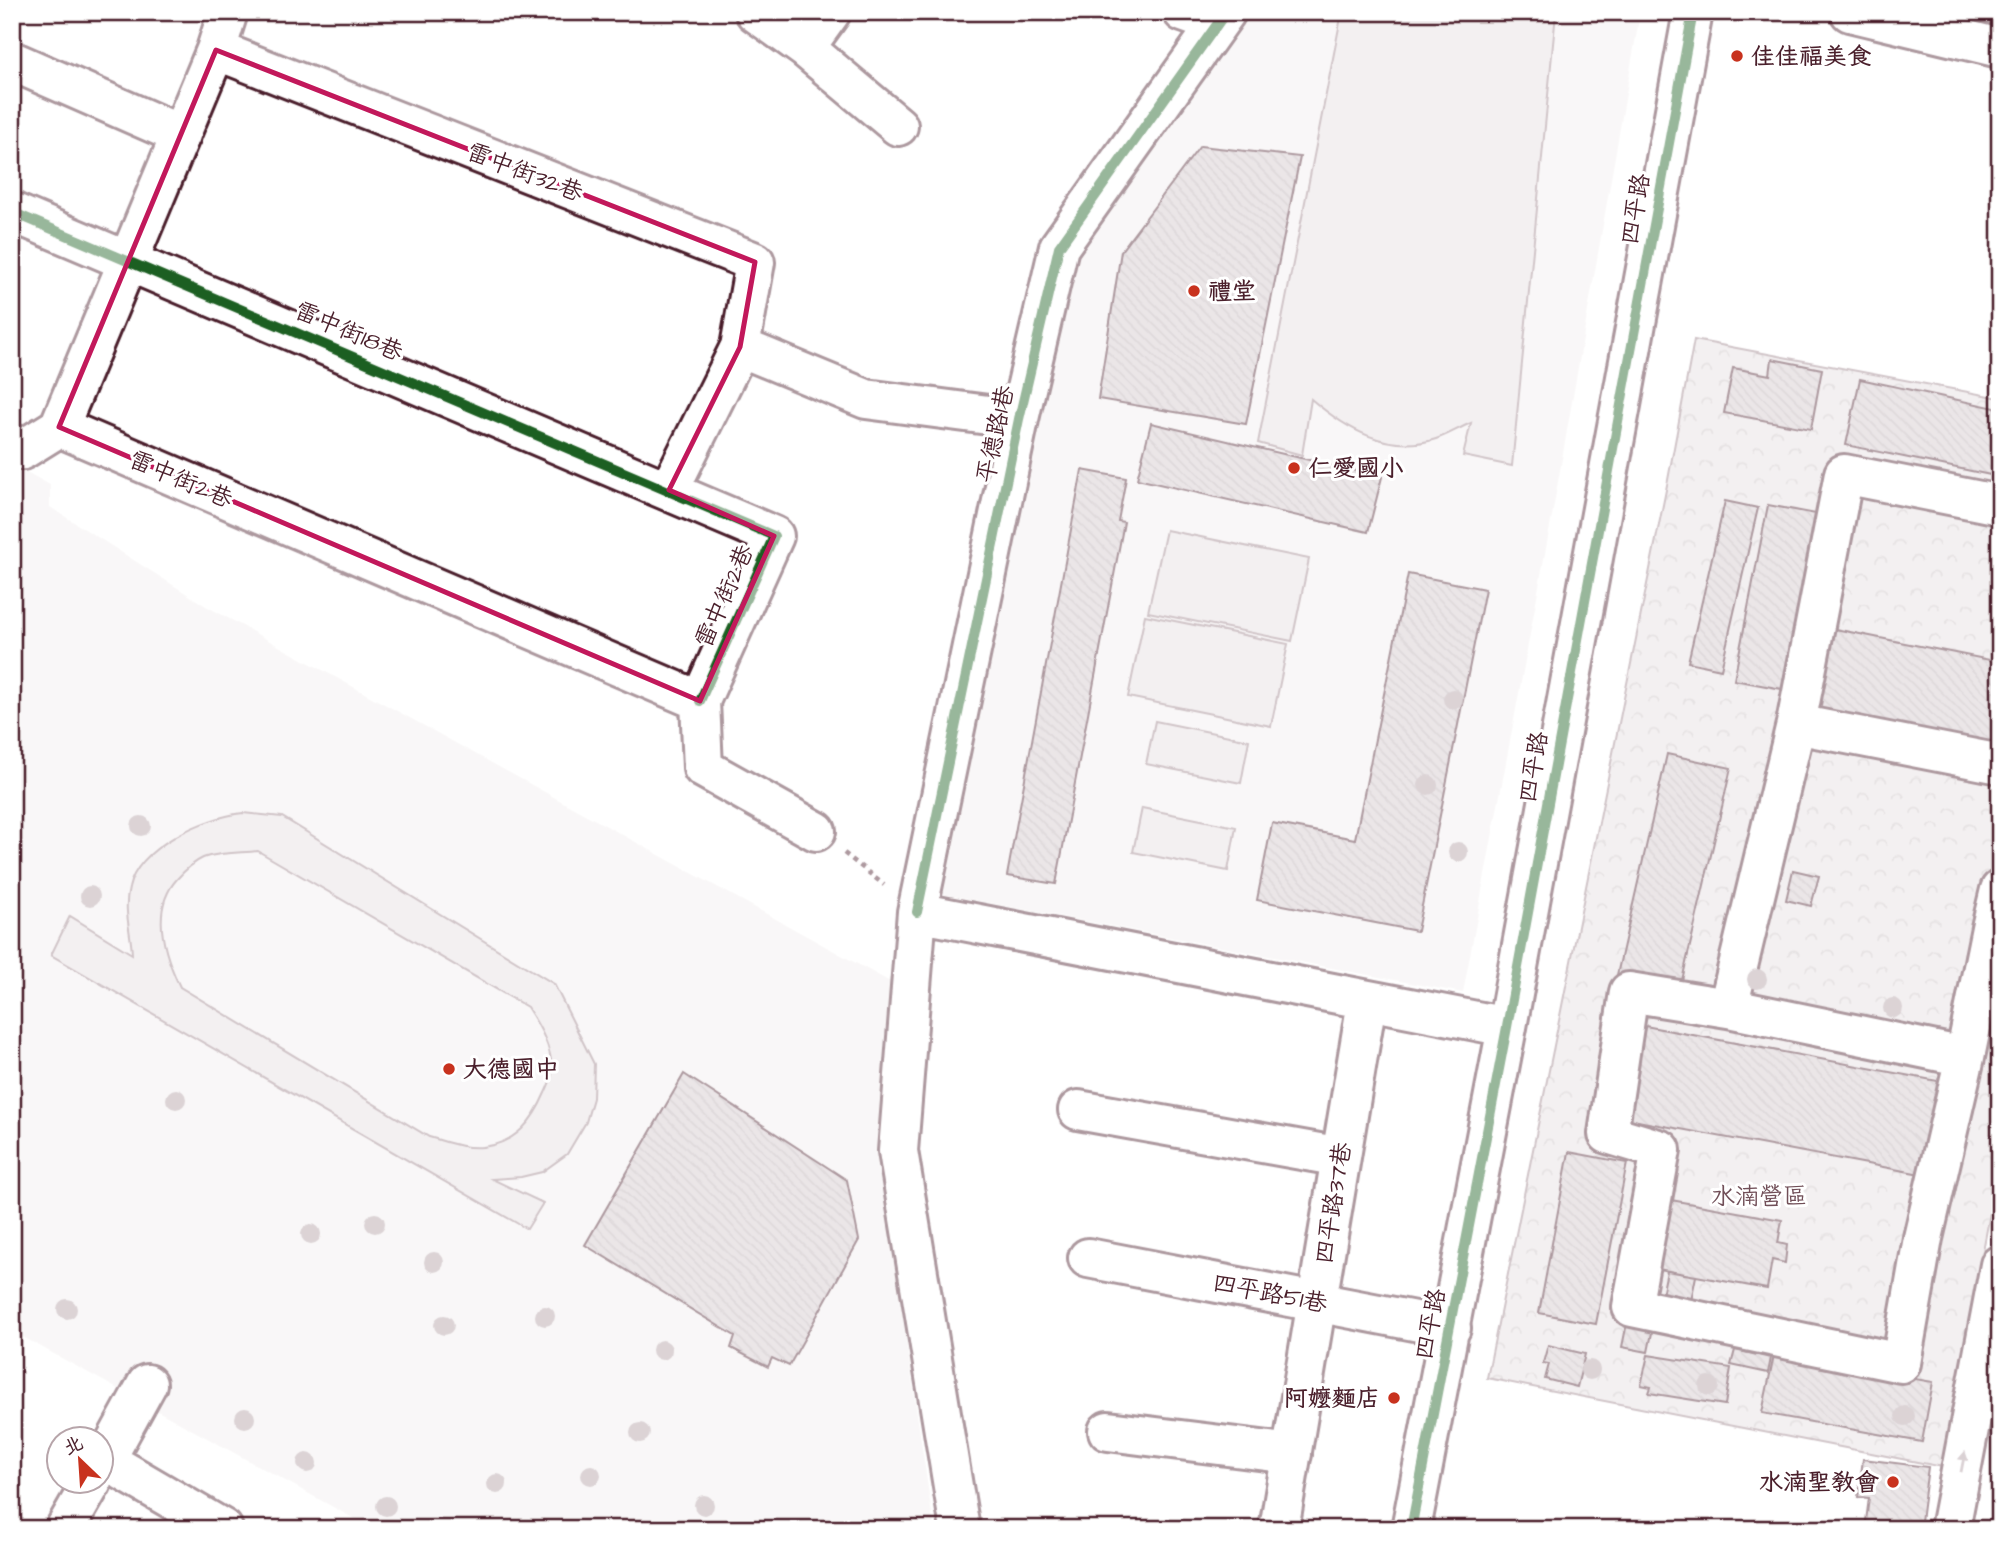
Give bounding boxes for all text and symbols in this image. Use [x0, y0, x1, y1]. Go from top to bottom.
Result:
place label: 佳佳福美食 [1751, 40, 1871, 74]
marker: 佳佳福美食 [1729, 48, 1745, 64]
street label: 雷中街32巷 [462, 135, 588, 211]
street label: 四平路 [1613, 171, 1659, 248]
place label: 禮堂 [1208, 275, 1256, 309]
marker: 禮堂 [1186, 283, 1202, 299]
street label: 雷中街18巷 [289, 294, 408, 370]
street label: 平德路1巷 [969, 382, 1023, 486]
street label: 雷中街2巷 [123, 443, 238, 517]
place label: 仁愛國小 [1308, 452, 1404, 486]
marker: 仁愛國小 [1286, 460, 1302, 476]
street label: 雷中街2巷 [687, 539, 763, 653]
street label: 四平路 [1511, 729, 1557, 806]
place label: 大德國中 [463, 1053, 559, 1087]
marker: 大德國中 [441, 1061, 457, 1077]
street label: 四平路37巷 [1308, 1140, 1360, 1267]
park label: 水湳營區 [1711, 1180, 1807, 1214]
street label: 四平路51巷 [1210, 1266, 1330, 1322]
street label: 四平路 [1407, 1286, 1455, 1363]
place label: 阿嬤麵店 [1284, 1382, 1380, 1416]
marker: 阿嬤麵店 [1386, 1390, 1402, 1406]
north arrow [46, 1426, 116, 1496]
text: 北 [59, 1430, 88, 1462]
one-way arrow [1957, 1451, 1968, 1473]
place label: 水湳聖教會 [1759, 1466, 1879, 1500]
marker: 水湳聖教會 [1885, 1474, 1901, 1490]

